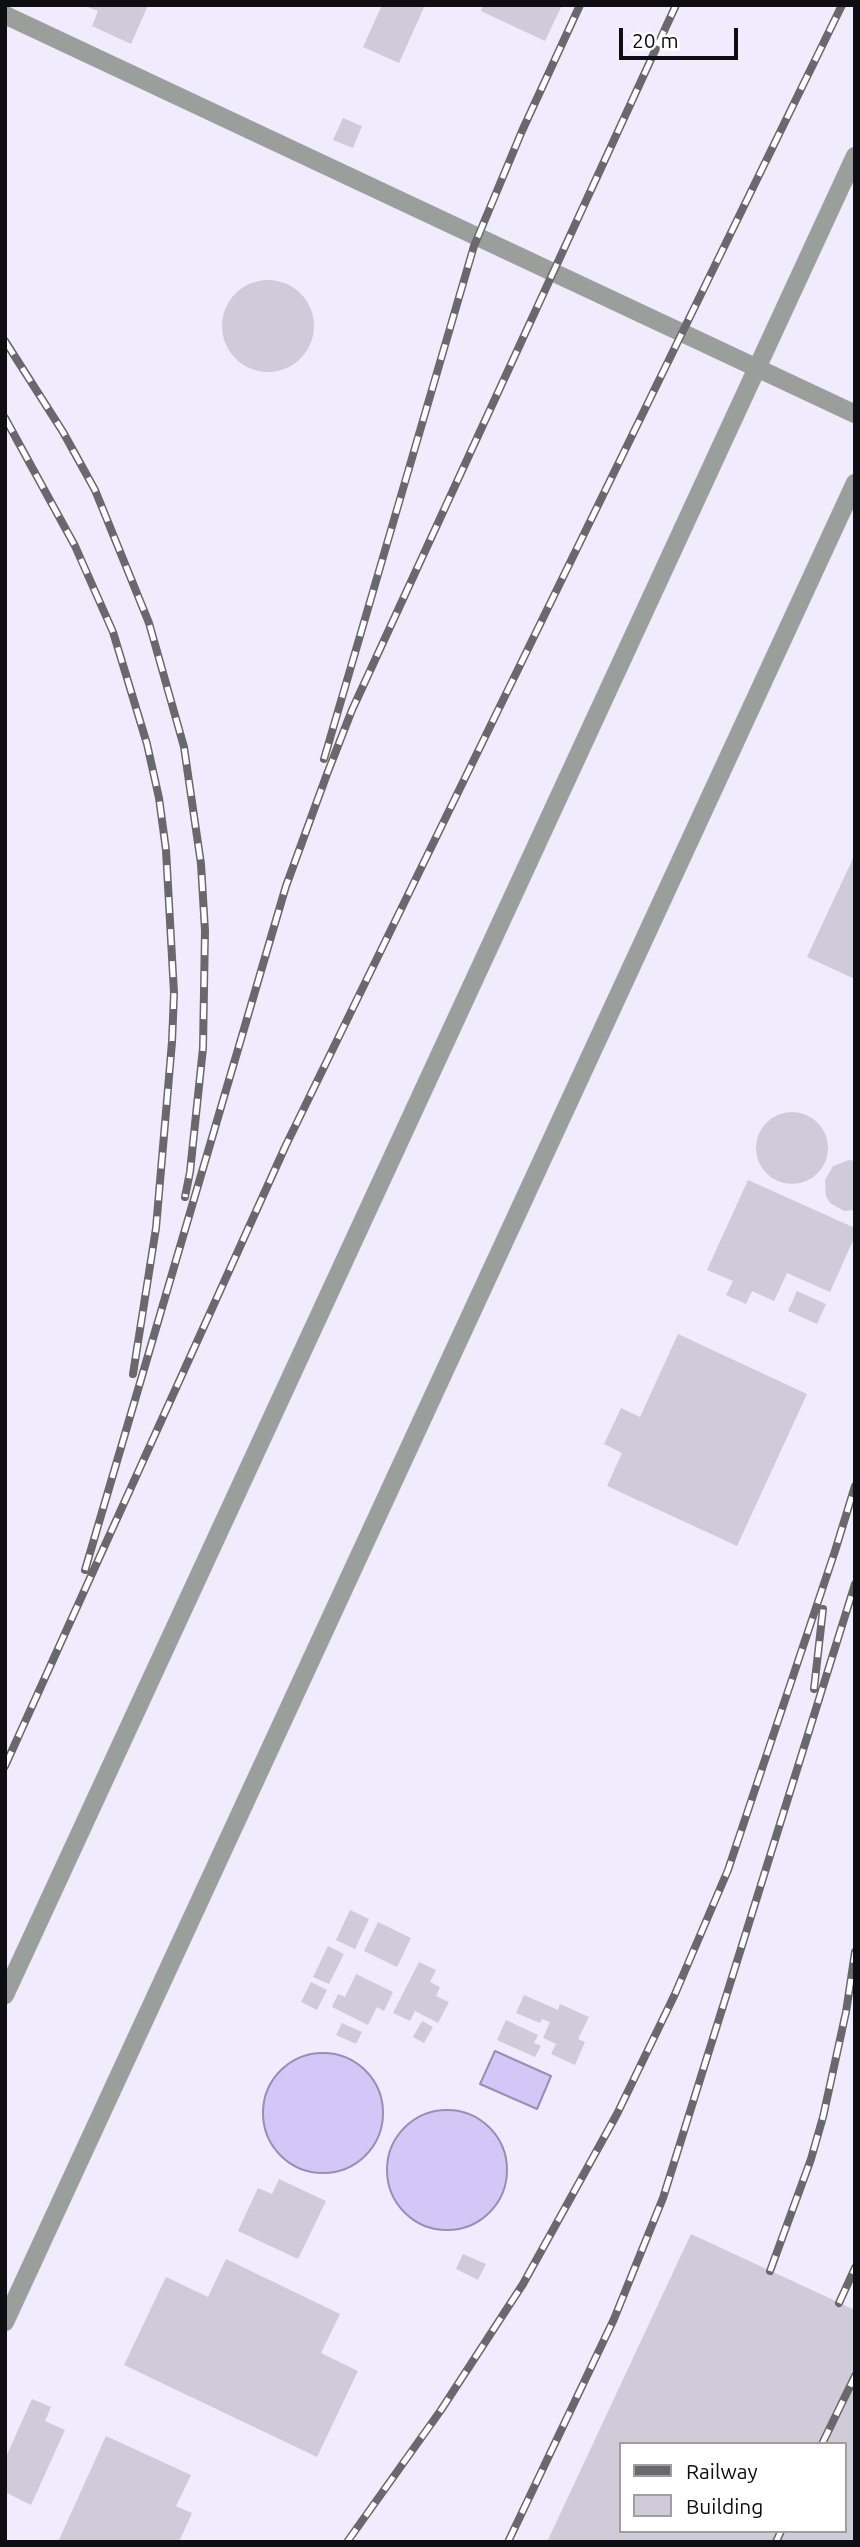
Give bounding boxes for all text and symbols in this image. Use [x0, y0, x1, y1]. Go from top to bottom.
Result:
scale bar [622, 14, 741, 58]
text: 20 m [632, 28, 679, 52]
legend [618, 2442, 846, 2533]
text: Railway [686, 2459, 758, 2483]
text: Building [686, 2494, 763, 2518]

